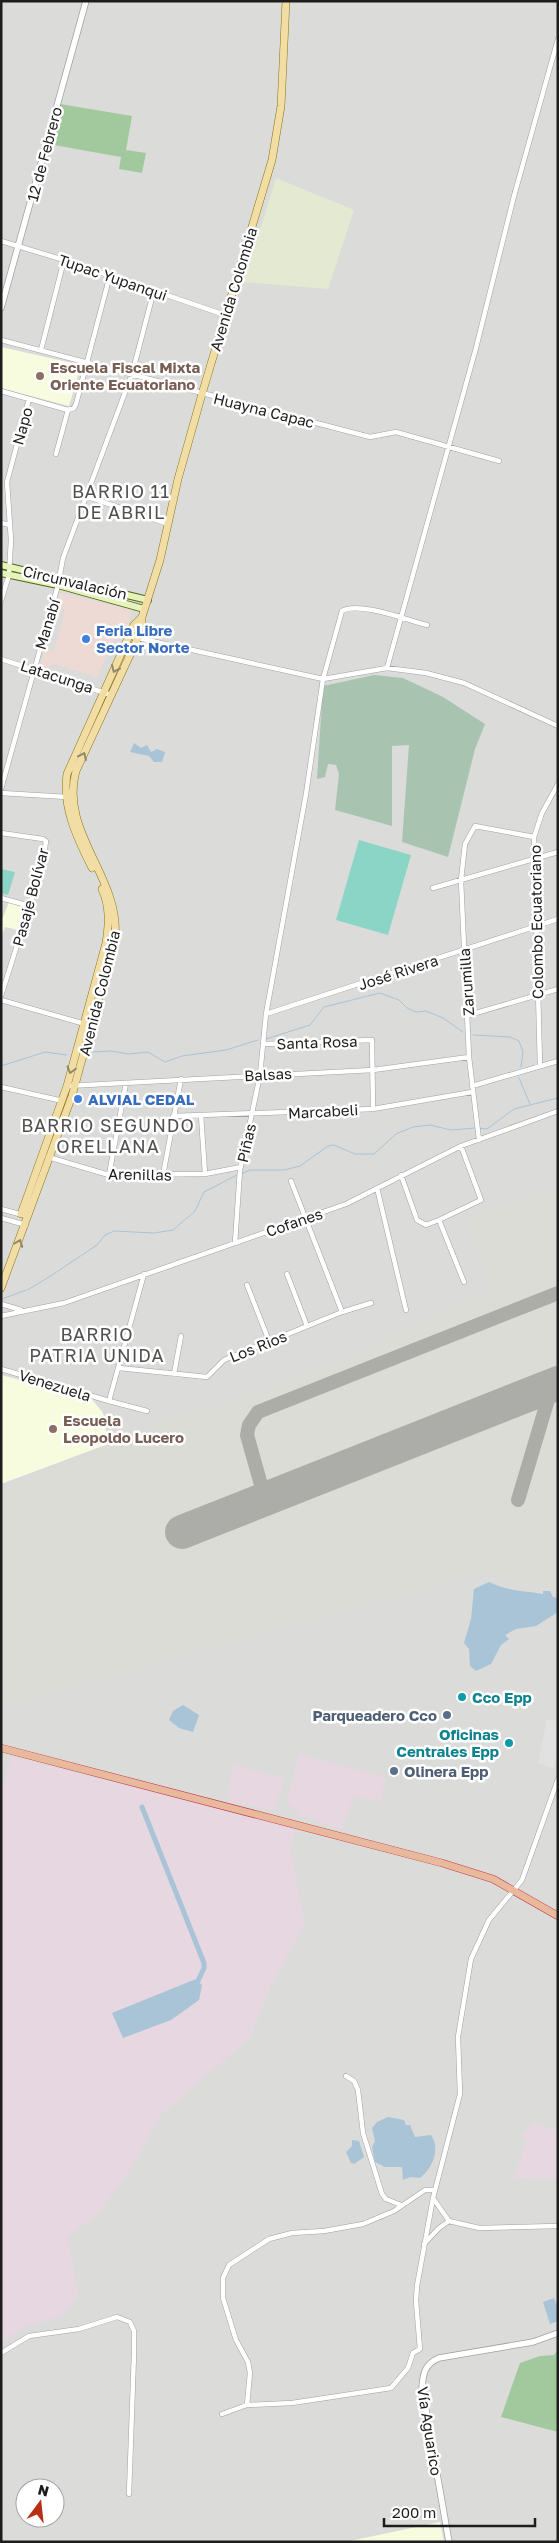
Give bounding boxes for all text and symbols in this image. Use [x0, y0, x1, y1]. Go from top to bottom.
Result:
street label: 12 de Febrero [23, 105, 65, 203]
street label: Avenida Colombia [206, 225, 260, 353]
street label: Tupac Yupanqui [56, 250, 170, 304]
place label: Escuela Fiscal Mixta Oriente Ecuatoriano [50, 358, 201, 393]
marker: Escuela Fiscal Mixta Oriente Ecuatoriano [34, 370, 46, 382]
street label: Huayna Capac [212, 389, 316, 431]
street label: Napo [8, 405, 36, 447]
district label: BARRIO 11 DE ABRIL [72, 480, 170, 523]
street label: Circunvalación [21, 561, 129, 603]
street label: Manabí [31, 595, 64, 652]
place label: Feria Libre Sector Norte [96, 621, 190, 656]
marker: Feria Libre Sector Norte [80, 633, 92, 645]
street label: Latacunga [18, 656, 96, 696]
one-way arrow [110, 664, 121, 673]
one-way arrow [76, 752, 87, 761]
street label: Colombo Ecuatoriano [526, 845, 546, 999]
street label: Pasaje Bolívar [8, 846, 52, 948]
street label: Avenida Colombia [75, 928, 123, 1058]
street label: Zarumilla [455, 948, 477, 1016]
street label: José Rivera [356, 951, 440, 993]
street label: Santa Rosa [276, 1032, 358, 1052]
street label: Balsas [244, 1064, 292, 1084]
one-way arrow [67, 1066, 77, 1074]
place label: ALVIAL CEDAL [88, 1090, 195, 1108]
marker: ALVIAL CEDAL [72, 1093, 84, 1105]
street label: Marcabeli [287, 1100, 359, 1122]
district label: BARRIO SEGUNDO ORELLANA [21, 1114, 195, 1157]
street label: Piñas [233, 1122, 259, 1164]
street label: Arenillas [108, 1164, 172, 1184]
street label: Cofanes [263, 1204, 325, 1240]
one-way arrow [13, 1239, 23, 1248]
district label: BARRIO PATRIA UNIDA [29, 1323, 165, 1366]
street label: Los Rios [227, 1326, 289, 1366]
street label: Venezuela [17, 1366, 93, 1404]
place label: Escuela Leopoldo Lucero [63, 1411, 184, 1446]
marker: Escuela Leopoldo Lucero [47, 1423, 59, 1435]
place label: Cco Epp [472, 1688, 532, 1706]
marker: Cco Epp [456, 1691, 468, 1703]
place label: Parqueadero Cco [312, 1706, 437, 1724]
marker: Parqueadero Cco [441, 1709, 453, 1721]
place label: Oficinas Centrales Epp [396, 1725, 499, 1760]
marker: Oficinas Centrales Epp [503, 1737, 515, 1749]
place label: Olinera Epp [404, 1762, 489, 1780]
marker: Olinera Epp [388, 1765, 400, 1777]
street label: Vía Aguarico [414, 2385, 446, 2477]
north arrow [15, 2478, 65, 2528]
text: N [36, 2480, 51, 2500]
scale bar [384, 2496, 535, 2528]
text: 200 m [392, 2503, 436, 2521]

